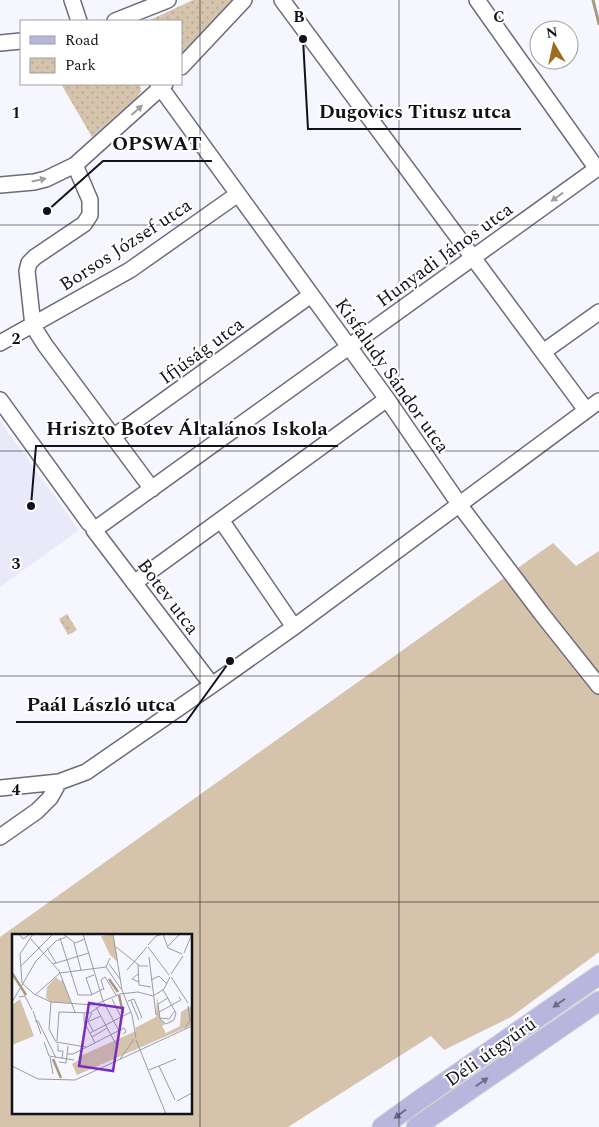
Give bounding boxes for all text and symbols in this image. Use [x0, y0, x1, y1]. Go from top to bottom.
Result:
text: B [293, 5, 305, 29]
text: C [493, 5, 505, 29]
legend [20, 20, 182, 85]
north arrow [529, 20, 579, 70]
text: N [545, 21, 559, 44]
text: Road [65, 29, 99, 52]
text: Park [65, 54, 96, 77]
callout: Dugovics Titusz utca [308, 94, 521, 129]
text: Dugovics Titusz utca [319, 97, 512, 127]
text: 1 [12, 101, 20, 125]
one-way arrow [131, 104, 144, 115]
callout: OPSWAT [103, 126, 212, 161]
text: OPSWAT [112, 129, 202, 159]
one-way arrow [31, 176, 46, 184]
street label: Borsos József utca [54, 191, 198, 299]
one-way arrow [551, 192, 564, 203]
street label: Hunyadi János utca [370, 195, 520, 315]
street label: Kisfaludy Sándor utca [327, 292, 457, 460]
street label: Ifjúság utca [153, 310, 251, 392]
text: 2 [12, 327, 21, 351]
callout: Hriszto Botev Általános Iskola [36, 411, 338, 446]
text: Hriszto Botev Általános Iskola [46, 414, 329, 444]
text: 3 [12, 552, 21, 576]
street label: Botev utca [130, 553, 206, 642]
callout: Paál László utca [16, 687, 186, 722]
text: Paál László utca [26, 690, 176, 720]
text: 4 [12, 778, 21, 802]
inset map [12, 934, 192, 1114]
one-way arrow [552, 998, 566, 1008]
street label: Déli útgyűrű [439, 1010, 543, 1094]
one-way arrow [476, 1077, 489, 1087]
one-way arrow [393, 1109, 407, 1119]

